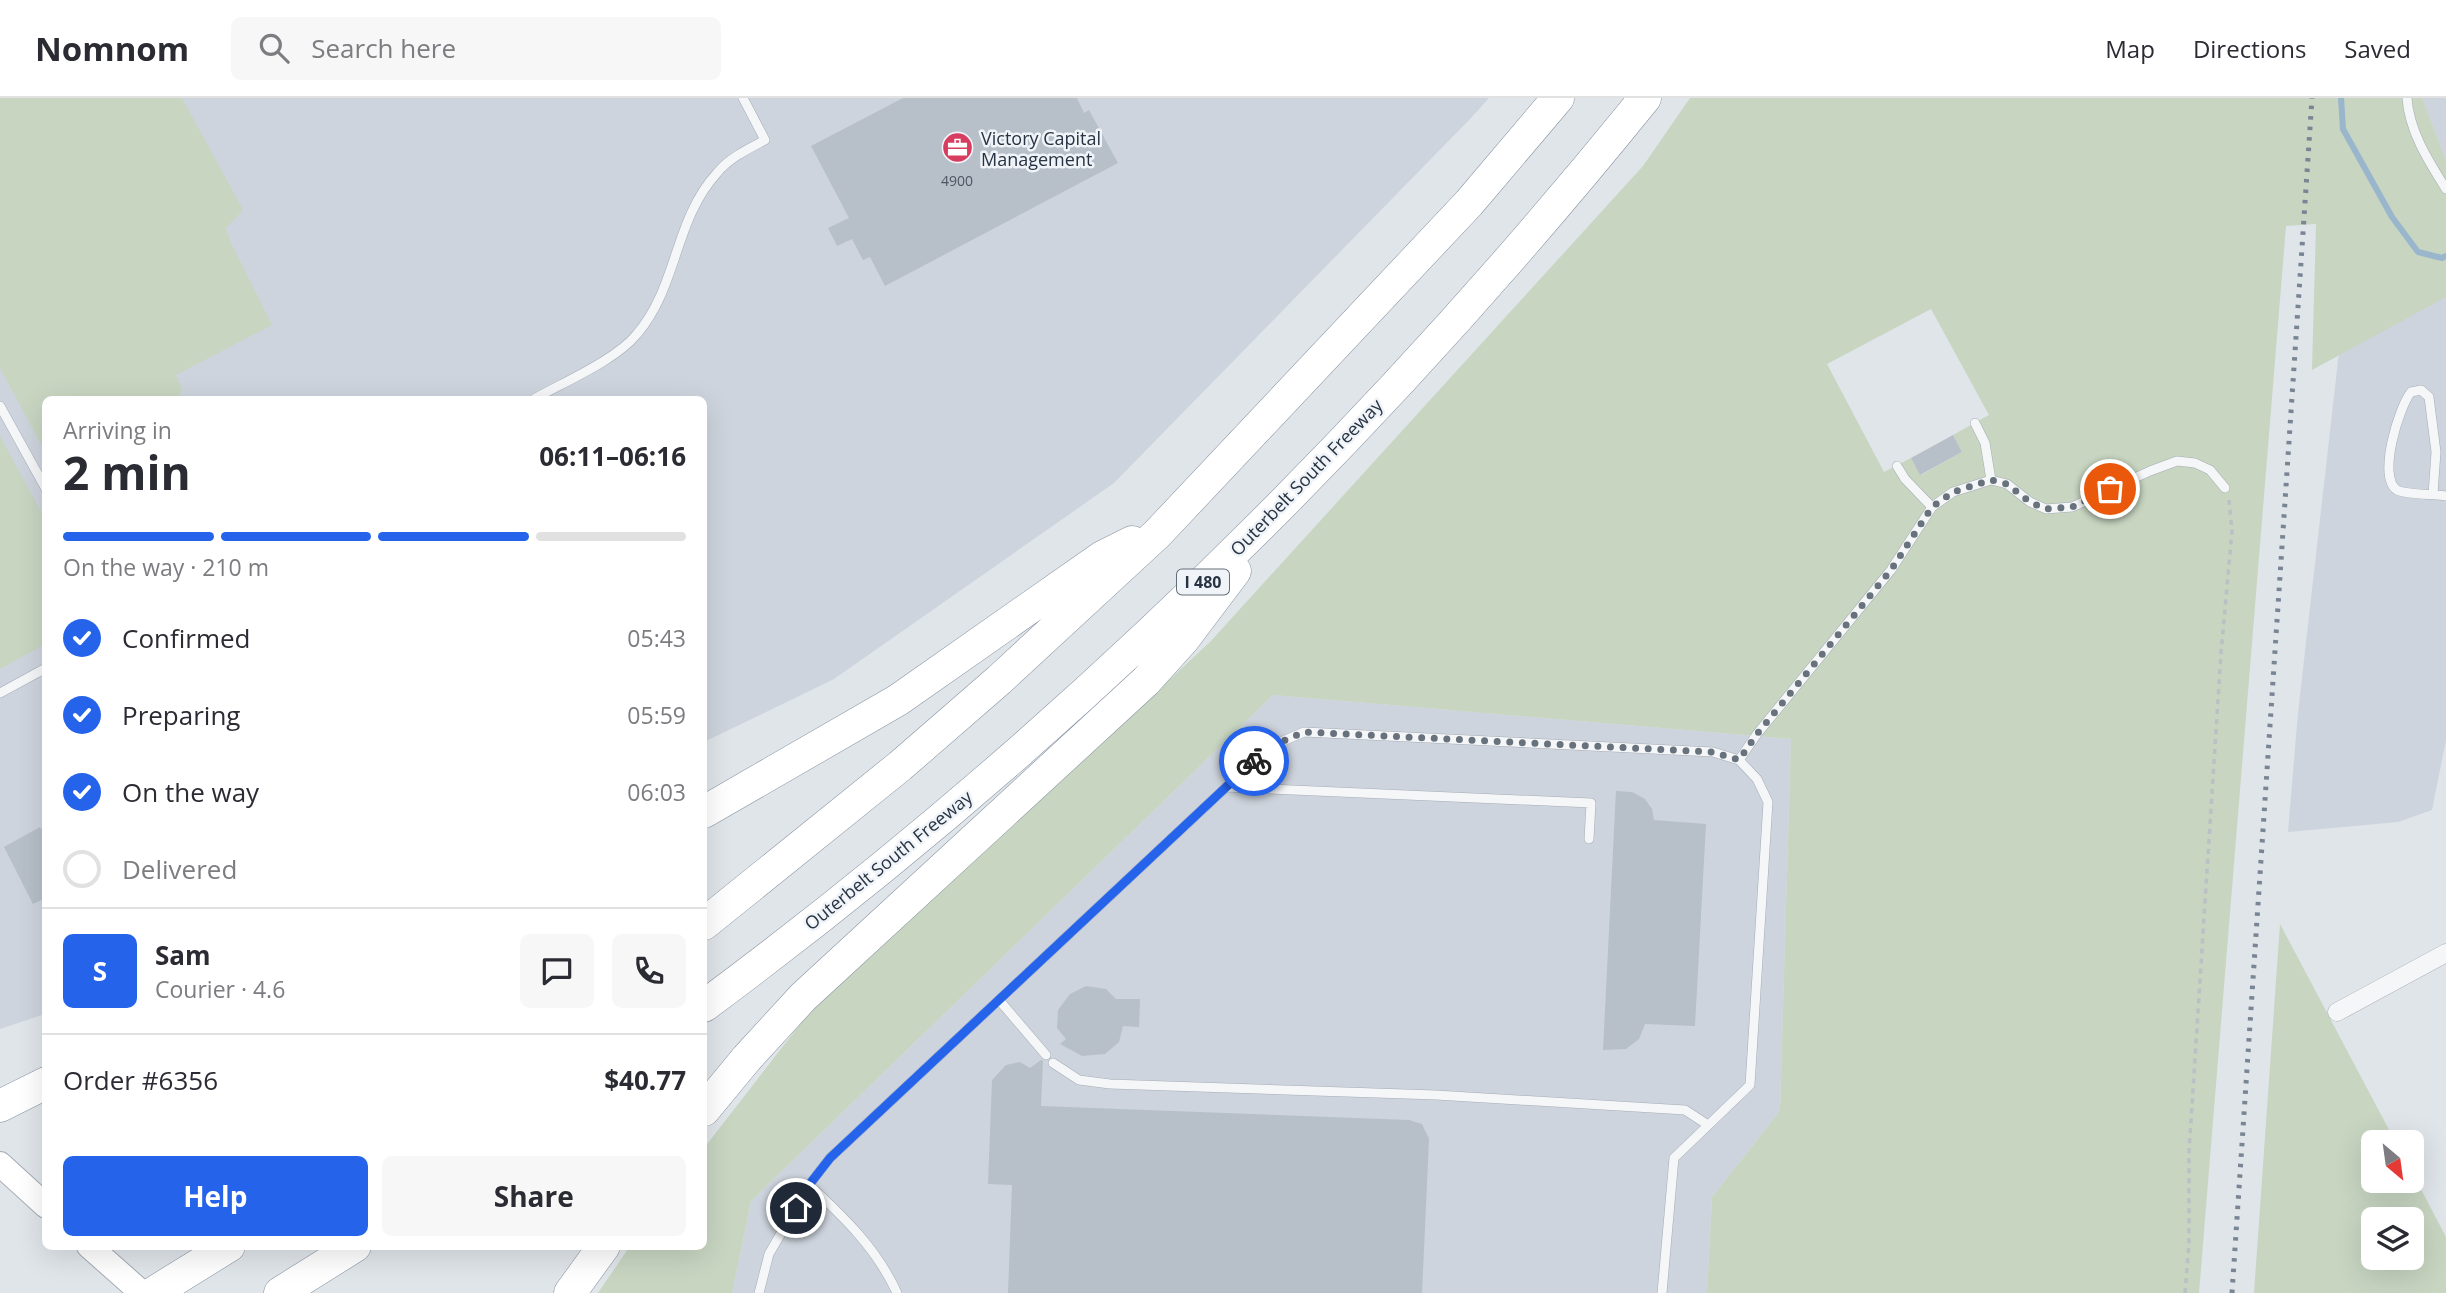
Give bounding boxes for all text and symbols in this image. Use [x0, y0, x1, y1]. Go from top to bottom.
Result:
search box [231, 17, 721, 80]
text: Nomnom [35, 26, 189, 71]
icon: search [255, 29, 293, 67]
text: Search here [311, 30, 456, 66]
text: Map [2105, 32, 2155, 65]
text: Directions [2193, 32, 2306, 65]
text: Saved [2344, 32, 2411, 65]
place label: Victory Capital Management [981, 126, 1101, 171]
office icon: Victory Capital Management [941, 131, 975, 165]
house number: 4900 [941, 171, 973, 190]
street label: Outerbelt South Freeway [1225, 393, 1388, 561]
text: Arriving in [63, 414, 172, 446]
text: 06:11–06:16 [539, 438, 686, 474]
text: 2 min [63, 441, 191, 503]
pin [2080, 459, 2140, 519]
icon: bag [2091, 470, 2129, 508]
text: On the way · 210 m [63, 551, 269, 583]
road number: I 480 [1177, 569, 1229, 594]
icon: check [63, 619, 101, 657]
text: Confirmed [122, 620, 250, 656]
text: 05:43 [627, 622, 686, 654]
icon: check [63, 696, 101, 734]
text: Preparing [122, 697, 240, 733]
text: 05:59 [627, 699, 686, 731]
courier [1219, 726, 1289, 796]
icon: bike [1235, 742, 1273, 780]
icon: check [63, 773, 101, 811]
text: On the way [122, 774, 259, 810]
text: 06:03 [627, 776, 686, 808]
street label: Outerbelt South Freeway [799, 784, 978, 935]
text: Delivered [122, 851, 237, 887]
button: chat [520, 934, 594, 1008]
button: phone [612, 934, 686, 1008]
text: Sam [155, 937, 211, 973]
text: S [93, 953, 107, 989]
text: Courier · 4.6 [155, 973, 285, 1005]
text: Order #6356 [63, 1062, 218, 1098]
text: $40.77 [604, 1062, 686, 1098]
north arrow [2361, 1130, 2424, 1194]
map controls [2361, 1130, 2424, 1270]
button: Help [63, 1156, 368, 1236]
button: Share [382, 1156, 686, 1236]
pin [766, 1178, 826, 1238]
icon: home [777, 1189, 815, 1227]
button: layers [2361, 1207, 2424, 1270]

